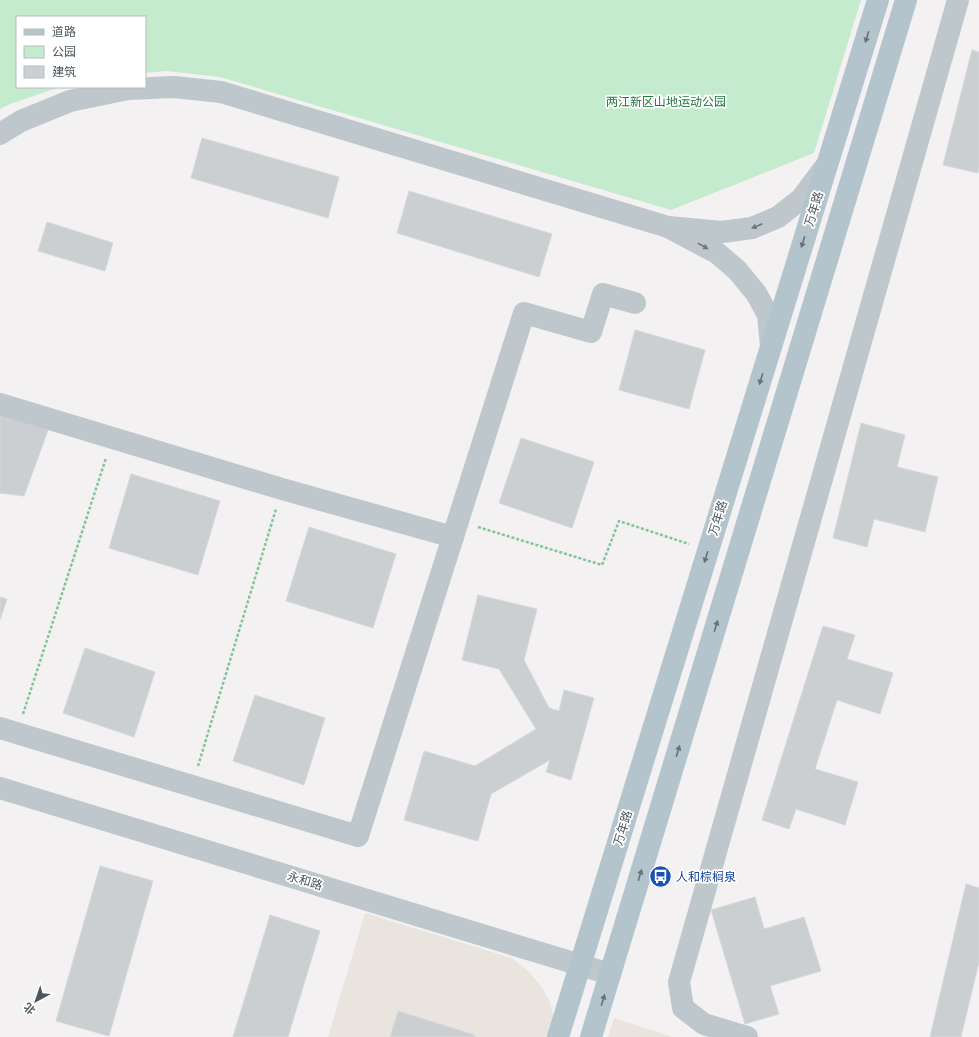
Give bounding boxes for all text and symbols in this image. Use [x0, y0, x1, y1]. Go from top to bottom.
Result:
legend [16, 16, 146, 88]
text: 道路 [52, 25, 76, 39]
one-way arrow [863, 32, 869, 44]
text: 公园 [52, 45, 76, 59]
text: 建筑 [52, 65, 76, 79]
park label: 两江新区山地运动公园 [606, 95, 726, 109]
street label: 万年路 [802, 190, 826, 228]
one-way arrow [752, 223, 763, 229]
one-way arrow [800, 236, 806, 248]
one-way arrow [697, 242, 709, 249]
one-way arrow [758, 374, 764, 386]
street label: 万年路 [706, 499, 730, 537]
one-way arrow [703, 551, 709, 563]
one-way arrow [713, 620, 719, 632]
one-way arrow [675, 745, 681, 757]
street label: 万年路 [611, 809, 635, 847]
bus stop icon: 人和棕榈泉 [648, 864, 674, 890]
street label: 永和路 [286, 869, 324, 893]
one-way arrow [637, 869, 643, 881]
place label: 人和棕榈泉 [676, 870, 736, 884]
north arrow [16, 981, 56, 1021]
one-way arrow [600, 993, 606, 1005]
text: 北 [22, 1000, 38, 1017]

